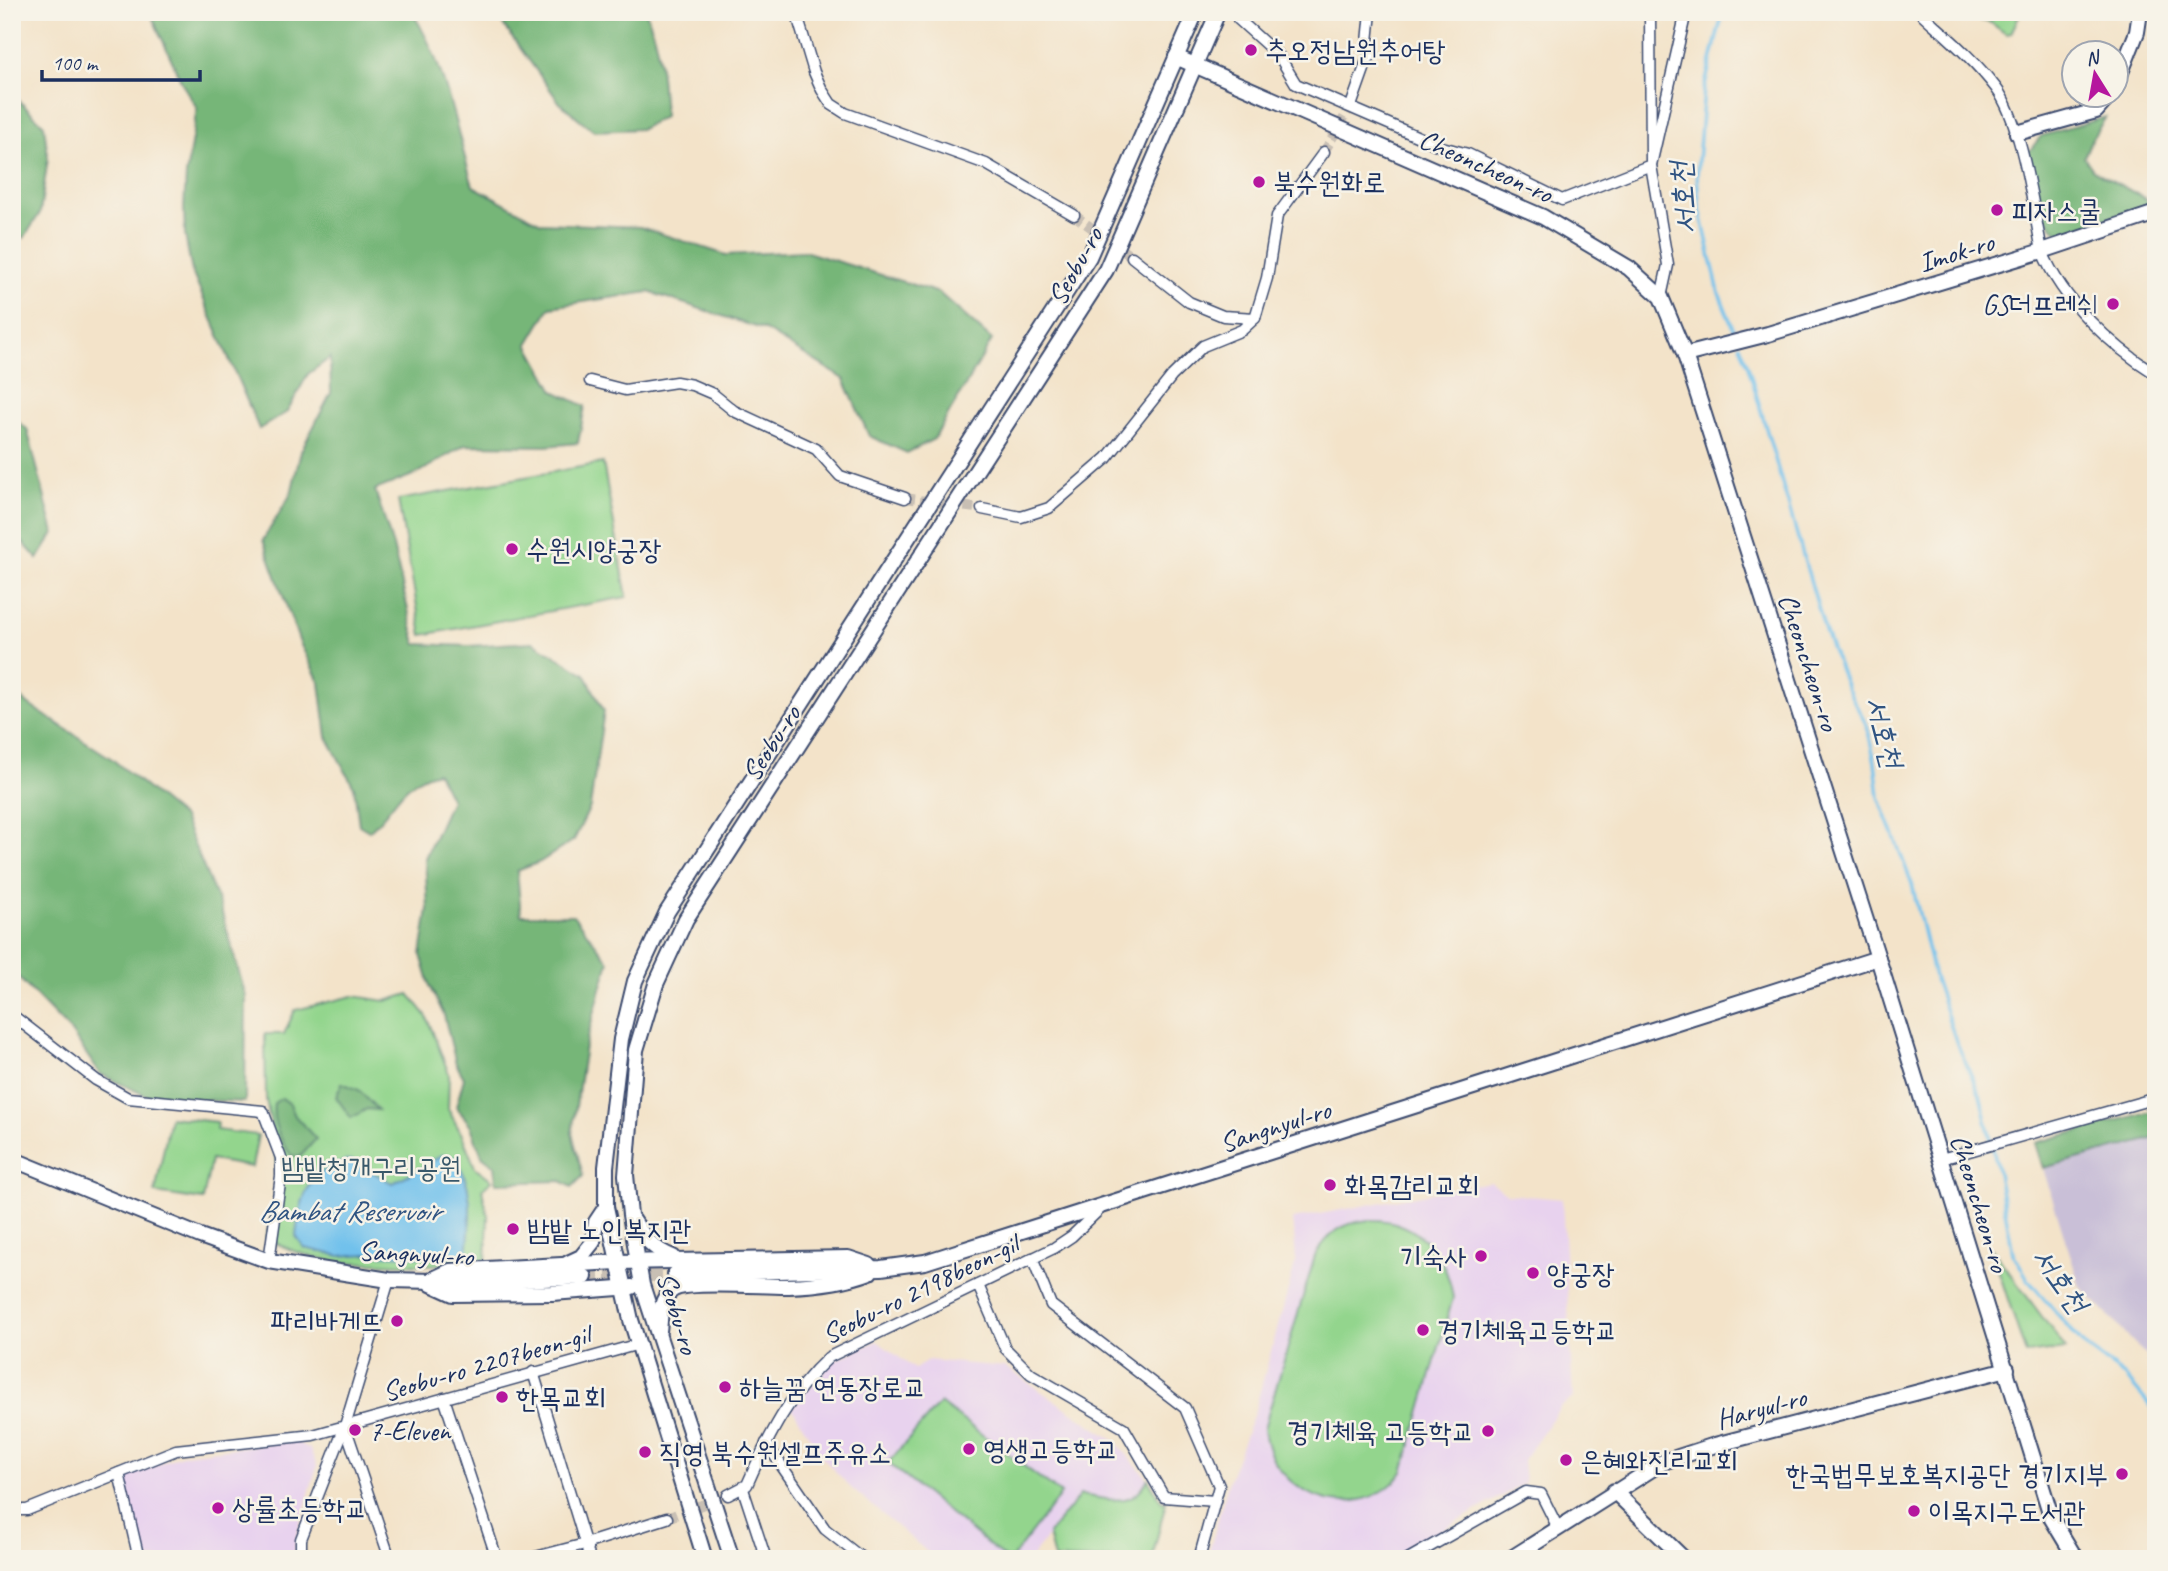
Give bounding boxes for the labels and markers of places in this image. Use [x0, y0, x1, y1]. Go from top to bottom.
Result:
place label: 추오정남원추어탕 [1265, 33, 1446, 68]
marker: 추오정남원추어탕 [1243, 42, 1259, 58]
place label: 북수원화로 [1273, 165, 1386, 200]
marker: 북수원화로 [1251, 174, 1267, 190]
place label: 피자스쿨 [2011, 193, 2101, 228]
marker: 피자스쿨 [1989, 202, 2005, 218]
place label: GS더프레쉬 [1982, 287, 2099, 322]
marker: GS더프레쉬 [2105, 296, 2121, 312]
place label: 수원시양궁장 [526, 532, 662, 567]
marker: 수원시양궁장 [504, 541, 520, 557]
place label: 화목감리교회 [1344, 1168, 1479, 1203]
marker: 화목감리교회 [1322, 1177, 1338, 1193]
place label: 밤밭 노인복지관 [527, 1212, 692, 1247]
marker: 밤밭 노인복지관 [505, 1221, 521, 1237]
place label: 기숙사 [1399, 1239, 1467, 1274]
marker: 기숙사 [1473, 1248, 1489, 1264]
place label: 양궁장 [1547, 1256, 1615, 1291]
marker: 양궁장 [1525, 1265, 1541, 1281]
place label: 파리바게뜨 [270, 1304, 383, 1339]
marker: 파리바게뜨 [389, 1313, 405, 1329]
place label: 경기체육고등학교 [1437, 1313, 1617, 1348]
marker: 경기체육고등학교 [1415, 1322, 1431, 1338]
place label: 하늘꿈 연동장로교 [739, 1370, 926, 1405]
marker: 하늘꿈 연동장로교 [717, 1379, 733, 1395]
place label: 한목교회 [516, 1380, 606, 1415]
marker: 한목교회 [494, 1389, 510, 1405]
place label: 7-Eleven [369, 1413, 452, 1448]
place label: 경기체육 고등학교 [1287, 1414, 1474, 1449]
marker: 7-Eleven [347, 1422, 363, 1438]
marker: 경기체육 고등학교 [1480, 1423, 1496, 1439]
place label: 영생고등학교 [983, 1432, 1118, 1467]
place label: 직영 북수원셀프주유소 [659, 1435, 891, 1470]
marker: 영생고등학교 [961, 1441, 977, 1457]
place label: 은혜와진리교회 [1580, 1443, 1738, 1478]
marker: 직영 북수원셀프주유소 [637, 1444, 653, 1460]
marker: 은혜와진리교회 [1558, 1452, 1574, 1468]
place label: 한국법무보호복지공단 경기지부 [1786, 1457, 2108, 1492]
marker: 한국법무보호복지공단 경기지부 [2114, 1466, 2130, 1482]
place label: 상률초등학교 [232, 1491, 367, 1526]
place label: 이목지구도서관 [1928, 1494, 2086, 1529]
marker: 상률초등학교 [210, 1500, 226, 1516]
marker: 이목지구도서관 [1906, 1503, 1922, 1519]

